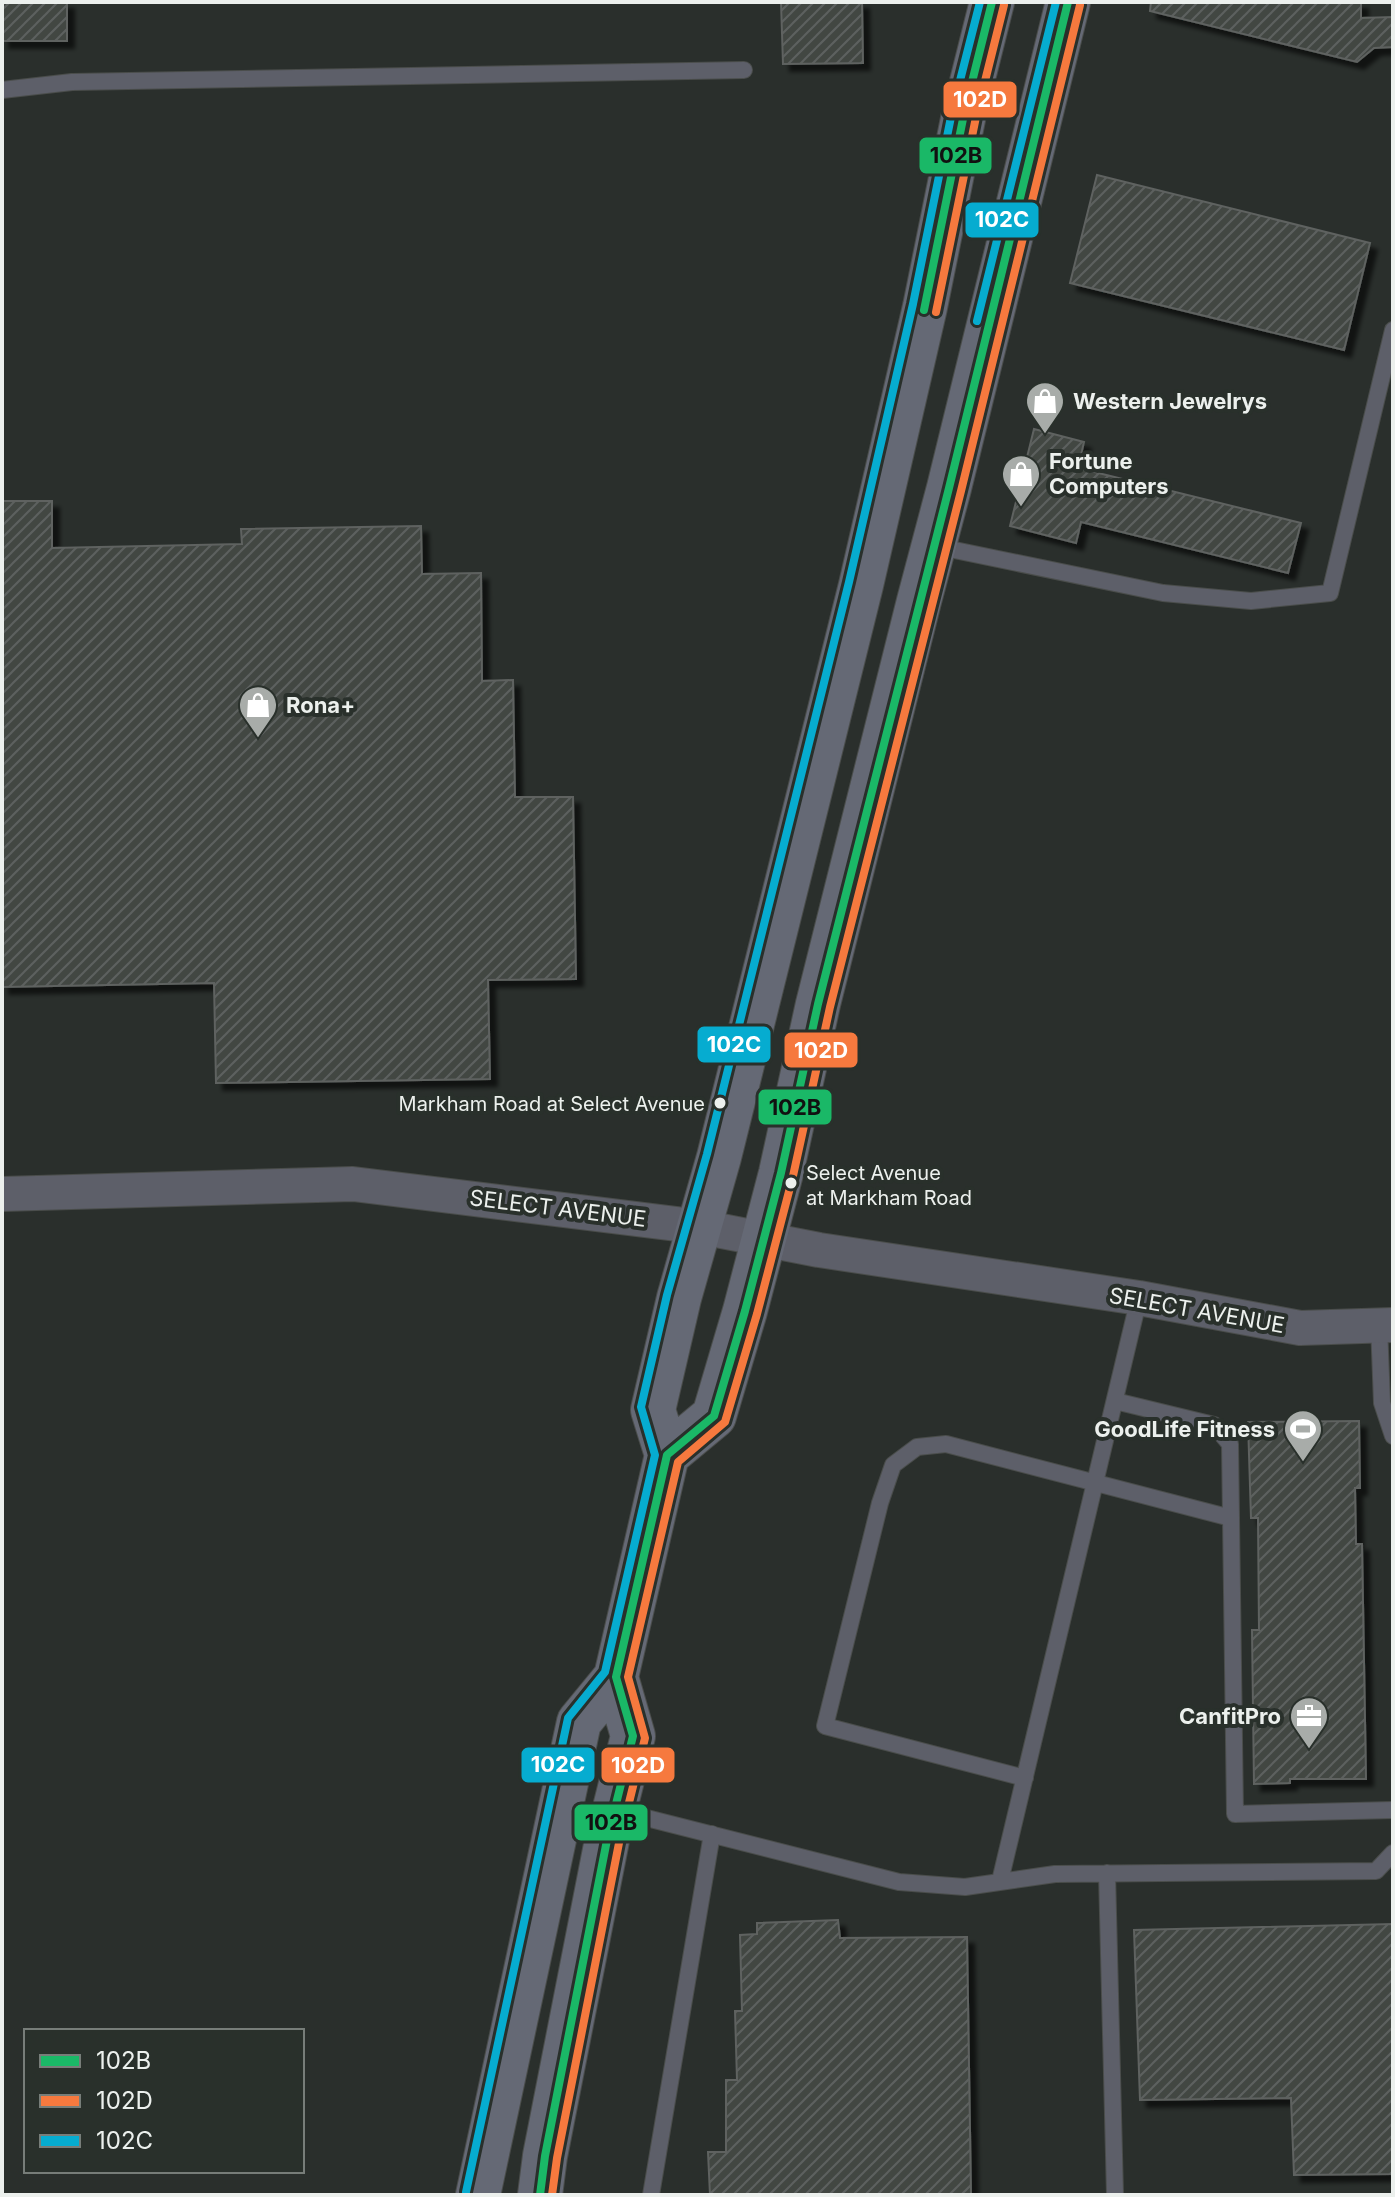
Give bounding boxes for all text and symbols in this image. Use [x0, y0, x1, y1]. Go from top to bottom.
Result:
line badge: 102D [942, 80, 1018, 119]
text: 102D [953, 86, 1007, 112]
line badge: 102B [918, 136, 993, 175]
text: 102B [930, 142, 982, 168]
line badge: 102C [964, 201, 1040, 239]
text: 102C [975, 206, 1029, 232]
shop icon: Western Jewelrys [1024, 380, 1066, 435]
place label: Western Jewelrys [1073, 388, 1267, 414]
place label: Fortune Computers [1049, 448, 1169, 499]
shop icon: Fortune Computers [1000, 453, 1042, 508]
shop icon: Rona+ [237, 684, 279, 739]
place label: Rona+ [286, 692, 355, 718]
line badge: 102C [696, 1025, 772, 1064]
text: 102C [707, 1031, 761, 1057]
line badge: 102D [783, 1031, 859, 1069]
text: 102D [794, 1037, 848, 1063]
line badge: 102B [757, 1088, 833, 1126]
place label: Markham Road at Select Avenue [399, 1092, 705, 1116]
text: 102B [769, 1094, 821, 1120]
marker: Markham Road at Select Avenue [712, 1095, 728, 1111]
place label: Select Avenue at Markham Road [806, 1161, 972, 1210]
marker: Select Avenue at Markham Road [783, 1175, 799, 1191]
street label: SELECT AVENUE [468, 1184, 648, 1232]
street label: SELECT AVENUE [1107, 1282, 1287, 1338]
sports icon: GoodLife Fitness [1282, 1408, 1324, 1463]
place label: GoodLife Fitness [1094, 1416, 1275, 1442]
office icon: CanfitPro [1288, 1695, 1330, 1750]
place label: CanfitPro [1179, 1703, 1281, 1729]
line badge: 102C [520, 1746, 596, 1784]
line badge: 102D [600, 1746, 676, 1784]
text: 102C [531, 1751, 585, 1777]
text: 102D [611, 1752, 665, 1778]
line badge: 102B [573, 1803, 649, 1842]
text: 102B [585, 1809, 637, 1835]
legend [24, 2029, 304, 2173]
text: 102B [96, 2046, 151, 2075]
text: 102D [96, 2086, 153, 2115]
text: 102C [96, 2126, 153, 2155]

